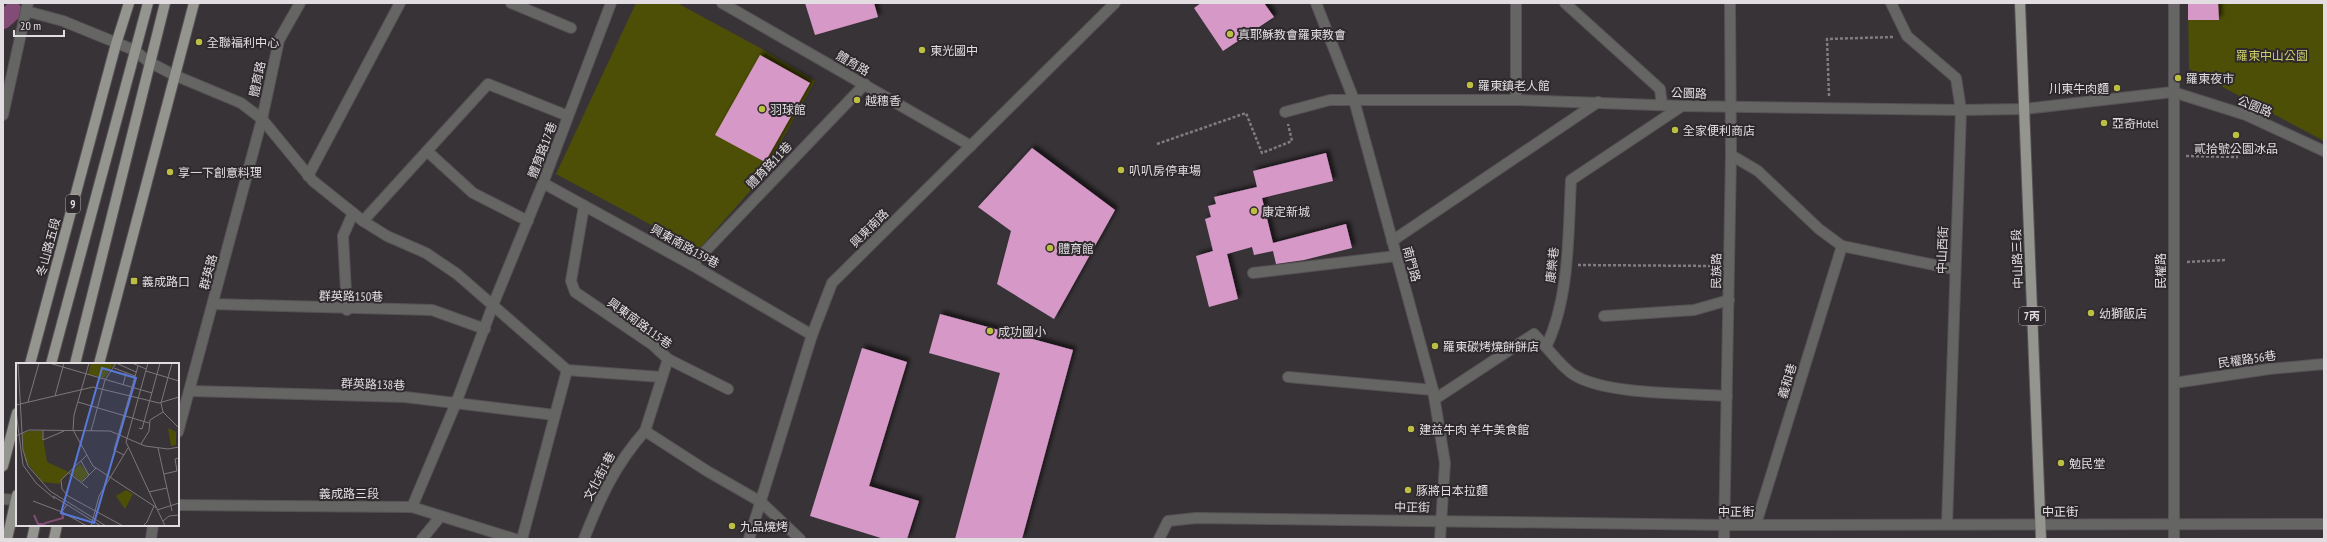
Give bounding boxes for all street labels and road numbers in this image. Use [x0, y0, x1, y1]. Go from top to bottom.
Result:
street label: 體育路 [834, 48, 872, 78]
street label: 體育路 [246, 60, 268, 98]
street label: 公園路 [1671, 85, 1707, 101]
street label: 公園路 [2235, 92, 2275, 120]
street label: 體育路17巷 [524, 120, 560, 180]
street label: 體育路11巷 [743, 139, 795, 191]
road number: 9 [66, 195, 80, 213]
street label: 興東南路 [847, 206, 891, 250]
street label: 冬山路五段 [33, 216, 63, 278]
street label: 興東南路139巷 [648, 221, 722, 271]
street label: 中山西街 [1934, 226, 1950, 274]
street label: 中山路三段 [2008, 229, 2026, 289]
street label: 南門路 [1400, 245, 1424, 283]
street label: 康樂巷 [1543, 246, 1561, 284]
street label: 群英路 [196, 253, 220, 291]
street label: 民族路 [1708, 253, 1724, 289]
street label: 民權路 [2153, 253, 2168, 289]
street label: 群英路150巷 [319, 288, 383, 304]
street label: 興東南路115巷 [605, 295, 675, 351]
road number: 7丙 [2019, 307, 2045, 325]
street label: 民權路56巷 [2217, 347, 2277, 371]
street label: 義和巷 [1775, 362, 1799, 400]
street label: 群英路138巷 [341, 375, 405, 393]
street label: 文化街1巷 [580, 449, 618, 503]
street label: 義成路三段 [319, 486, 379, 501]
street label: 中正街 [1394, 499, 1430, 515]
street label: 中正街 [1718, 504, 1754, 519]
street label: 中正街 [2042, 504, 2078, 519]

